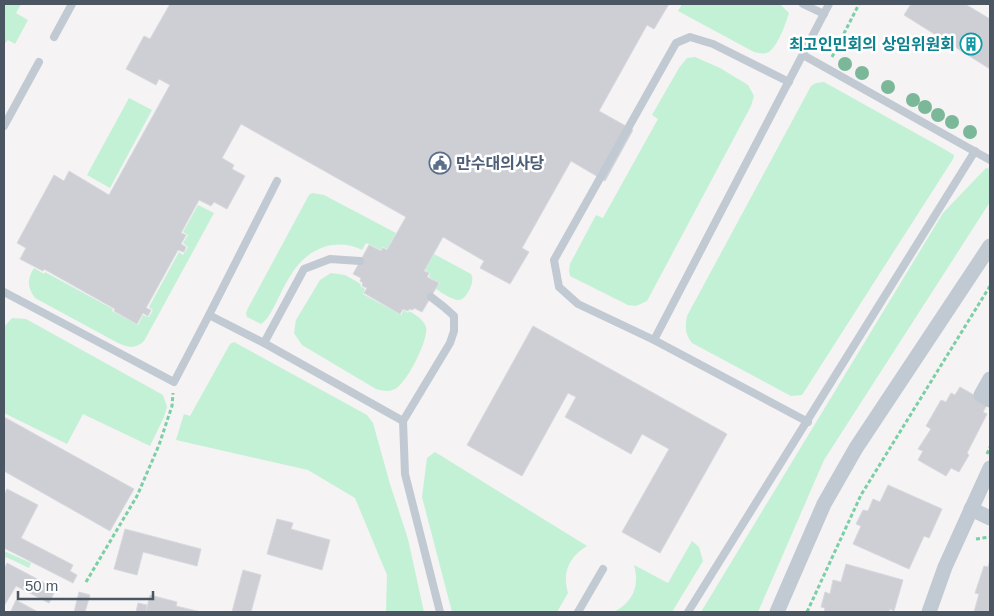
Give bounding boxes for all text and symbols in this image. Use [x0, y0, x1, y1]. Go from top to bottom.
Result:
building icon: 최고인민회의 상임위원회 [959, 32, 983, 56]
place label: 최고인민회의 상임위원회 [789, 36, 955, 53]
public building icon: 만수대의사당 [428, 151, 452, 175]
place label: 만수대의사당 [456, 155, 545, 172]
scale bar [18, 568, 152, 600]
text: 50 m [25, 577, 58, 594]

